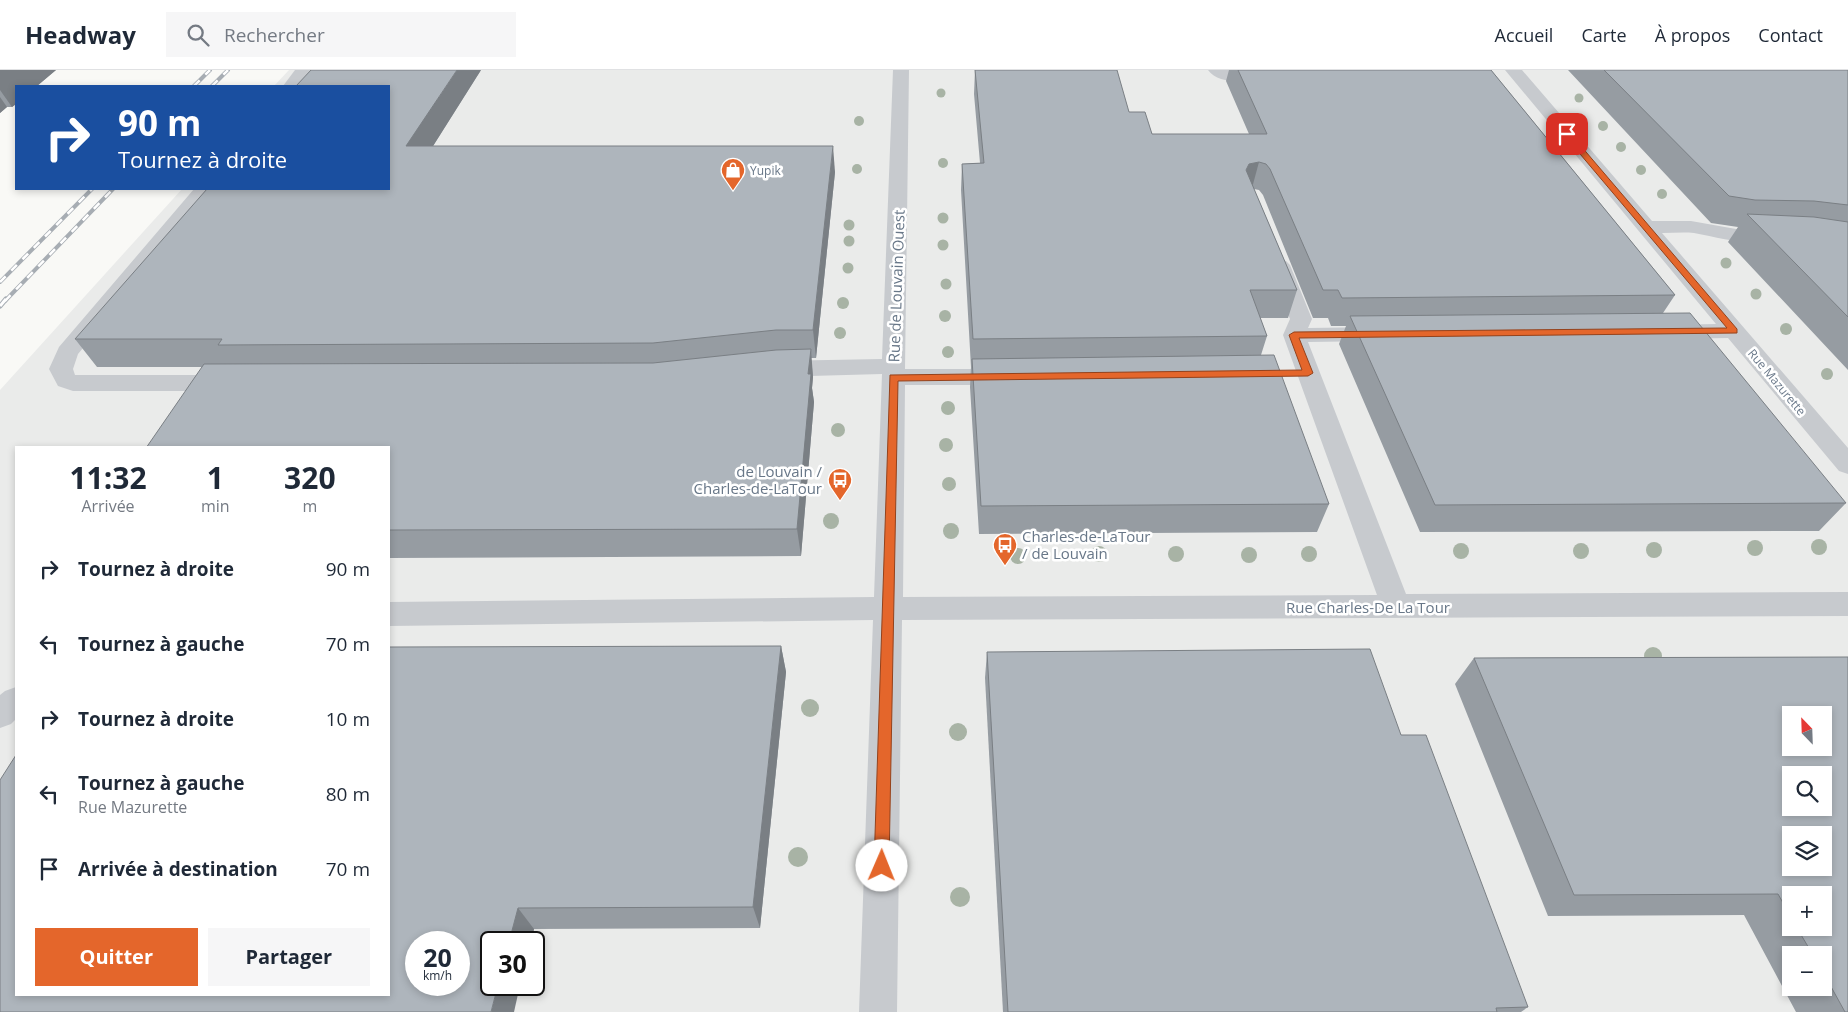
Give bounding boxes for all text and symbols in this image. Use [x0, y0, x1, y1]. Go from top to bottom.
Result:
search box [166, 12, 516, 57]
text: Headway [25, 18, 136, 51]
icon: search [184, 21, 212, 49]
text: Rechercher [224, 22, 325, 48]
text: Accueil [1495, 23, 1553, 47]
text: Carte [1581, 23, 1627, 47]
text: À propos [1655, 23, 1730, 47]
text: Contact [1758, 23, 1823, 47]
text: 90 m [118, 99, 201, 146]
icon: right [35, 105, 100, 170]
pin [1546, 113, 1588, 155]
icon: arrive [1553, 120, 1581, 148]
text: Tournez à droite [118, 144, 287, 174]
shop icon: Yupik [720, 157, 746, 191]
place label: Yupik [750, 162, 781, 179]
street label: Rue de Louvain Ouest [883, 209, 909, 363]
street label: Rue Mazurette [1744, 345, 1810, 419]
text: 11:32 [69, 457, 147, 498]
text: 1 [207, 457, 224, 498]
text: 320 [284, 457, 336, 498]
place label: de Louvain / Charles-de-LaTour [693, 461, 822, 498]
bus stop icon: de Louvain / Charles-de-LaTour [827, 467, 853, 501]
text: Arrivée [81, 495, 135, 517]
text: min [201, 495, 230, 517]
text: m [302, 495, 317, 517]
place label: Charles-de-LaTour / de Louvain [1022, 526, 1151, 563]
bus stop icon: Charles-de-LaTour / de Louvain [992, 532, 1018, 566]
icon: right [35, 555, 63, 583]
text: Tournez à droite [78, 556, 234, 582]
text: 90 m [326, 556, 370, 582]
street label: Rue Charles-De La Tour [1286, 597, 1450, 617]
icon: left [35, 630, 63, 658]
text: Tournez à gauche [78, 631, 244, 657]
text: 70 m [326, 631, 370, 657]
icon: right [35, 705, 63, 733]
text: Tournez à droite [78, 706, 234, 732]
text: 10 m [326, 706, 370, 732]
north arrow [1782, 706, 1832, 756]
map controls [1782, 706, 1832, 996]
button: search [1782, 766, 1832, 816]
text: Tournez à gauche [78, 770, 244, 796]
icon: left [35, 780, 63, 808]
text: 80 m [326, 781, 370, 807]
text: Rue Mazurette [78, 796, 187, 818]
button: layers [1782, 826, 1832, 876]
position arrow [855, 839, 907, 891]
icon: arrive [35, 855, 63, 883]
text: Arrivée à destination [78, 856, 278, 882]
text: 70 m [326, 856, 370, 882]
button: + [1782, 886, 1832, 936]
button: Quitter [35, 928, 198, 986]
button: Partager [208, 928, 370, 986]
speed limit sign: 30 [480, 931, 545, 996]
text: 20 [423, 940, 452, 974]
button: − [1782, 946, 1832, 996]
text: km/h [423, 967, 452, 984]

